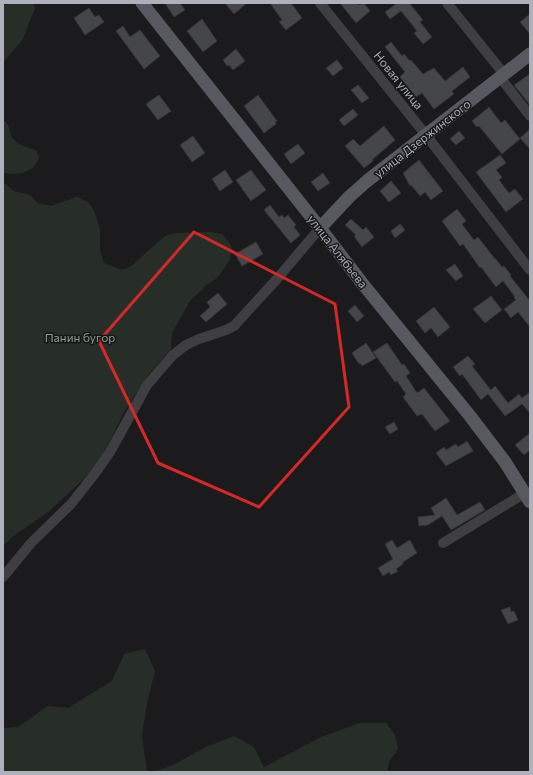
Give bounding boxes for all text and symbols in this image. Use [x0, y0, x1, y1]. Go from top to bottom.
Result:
street label: Новая улица [371, 48, 427, 112]
street label: улица Дзержинского [371, 96, 473, 180]
street label: улица Алябьева [305, 212, 371, 290]
park label: Панин бугор [45, 330, 115, 344]

